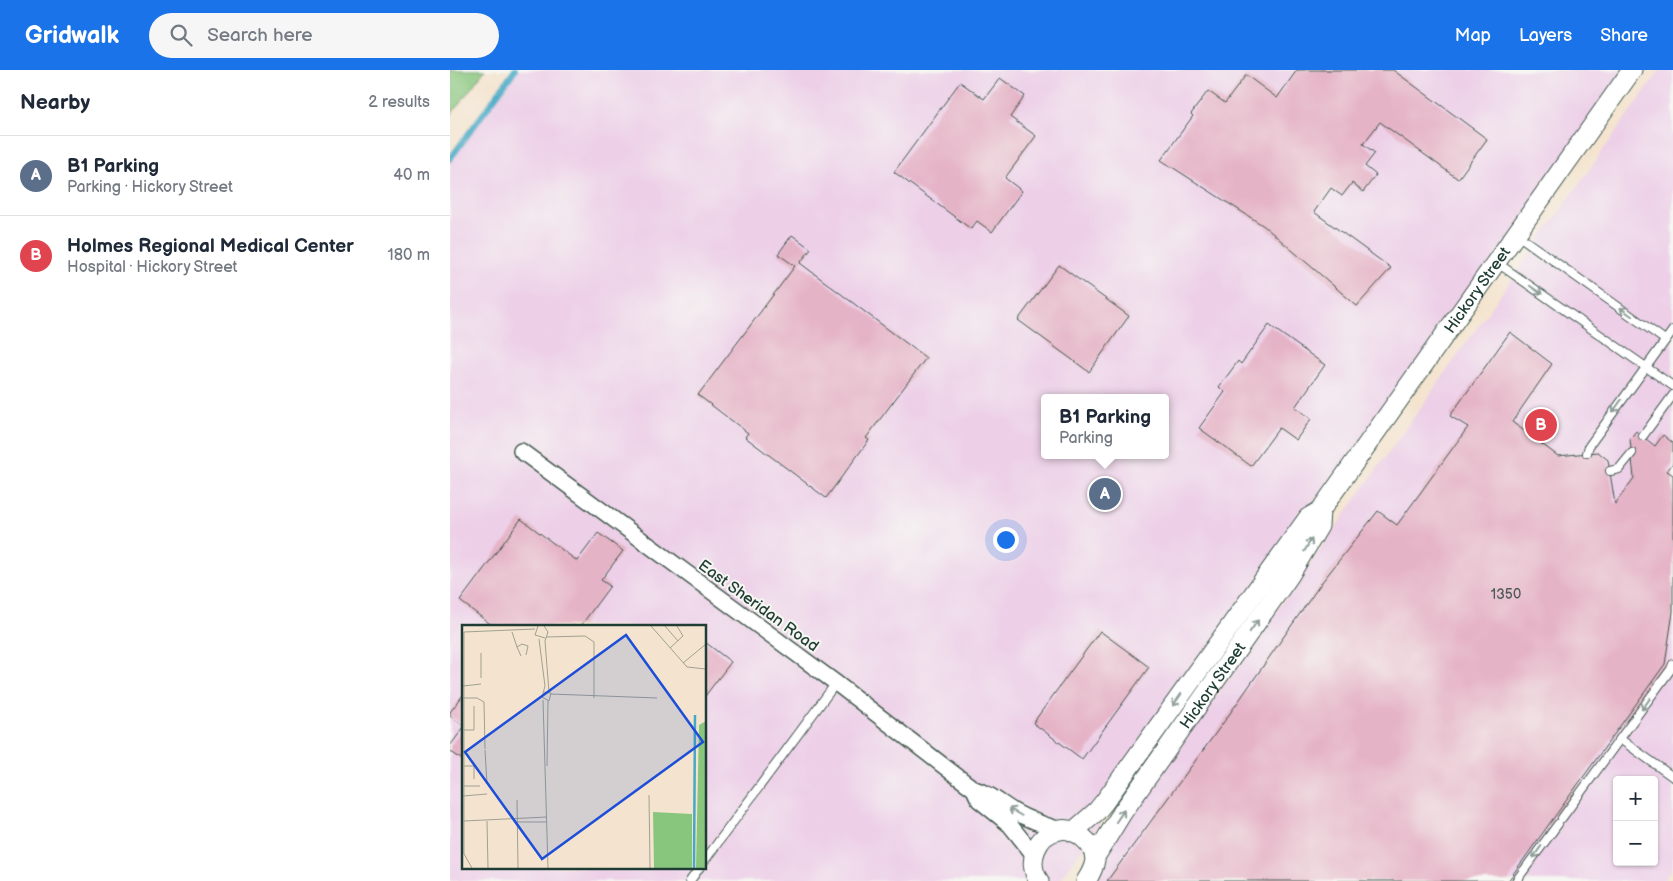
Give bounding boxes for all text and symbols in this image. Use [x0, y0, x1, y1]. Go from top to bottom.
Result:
search box [149, 13, 499, 58]
text: Gridwalk [25, 21, 119, 50]
icon: search [167, 21, 195, 49]
text: Search here [207, 24, 312, 47]
text: Map [1455, 25, 1491, 46]
text: Layers [1519, 25, 1572, 46]
text: Share [1600, 25, 1648, 46]
text: Nearby [20, 90, 90, 115]
text: 2 results [368, 93, 430, 112]
text: B1 Parking [67, 155, 159, 178]
text: A [31, 166, 41, 185]
text: 40 m [393, 166, 430, 185]
text: Parking · Hickory Street [67, 178, 233, 197]
text: Holmes Regional Medical Center [67, 235, 354, 258]
street label: Hickory Street [1441, 244, 1515, 337]
text: B [30, 246, 42, 265]
text: 180 m [388, 246, 430, 265]
text: Hospital · Hickory Street [67, 258, 238, 277]
one-way arrow [1529, 285, 1543, 295]
one-way arrow [1619, 307, 1633, 317]
popup [1041, 394, 1169, 459]
one-way arrow [1612, 399, 1622, 413]
text: B1 Parking [1059, 406, 1151, 429]
pin: B [1525, 406, 1557, 444]
text: Parking [1059, 429, 1113, 448]
pin: A [1089, 475, 1121, 513]
your location [993, 527, 1019, 553]
one-way arrow [1304, 538, 1314, 552]
street label: East Sheridan Road [694, 556, 822, 656]
house number: 1350 [1491, 586, 1521, 603]
one-way arrow [1249, 619, 1259, 633]
inset map [462, 625, 706, 868]
street label: Hickory Street [1176, 639, 1250, 733]
one-way arrow [1172, 693, 1182, 707]
one-way arrow [1641, 697, 1651, 711]
map controls [1613, 776, 1658, 866]
button: + [1613, 776, 1658, 821]
one-way arrow [1009, 806, 1023, 816]
one-way arrow [1115, 809, 1125, 823]
button: − [1613, 821, 1658, 866]
one-way arrow [1532, 845, 1543, 858]

